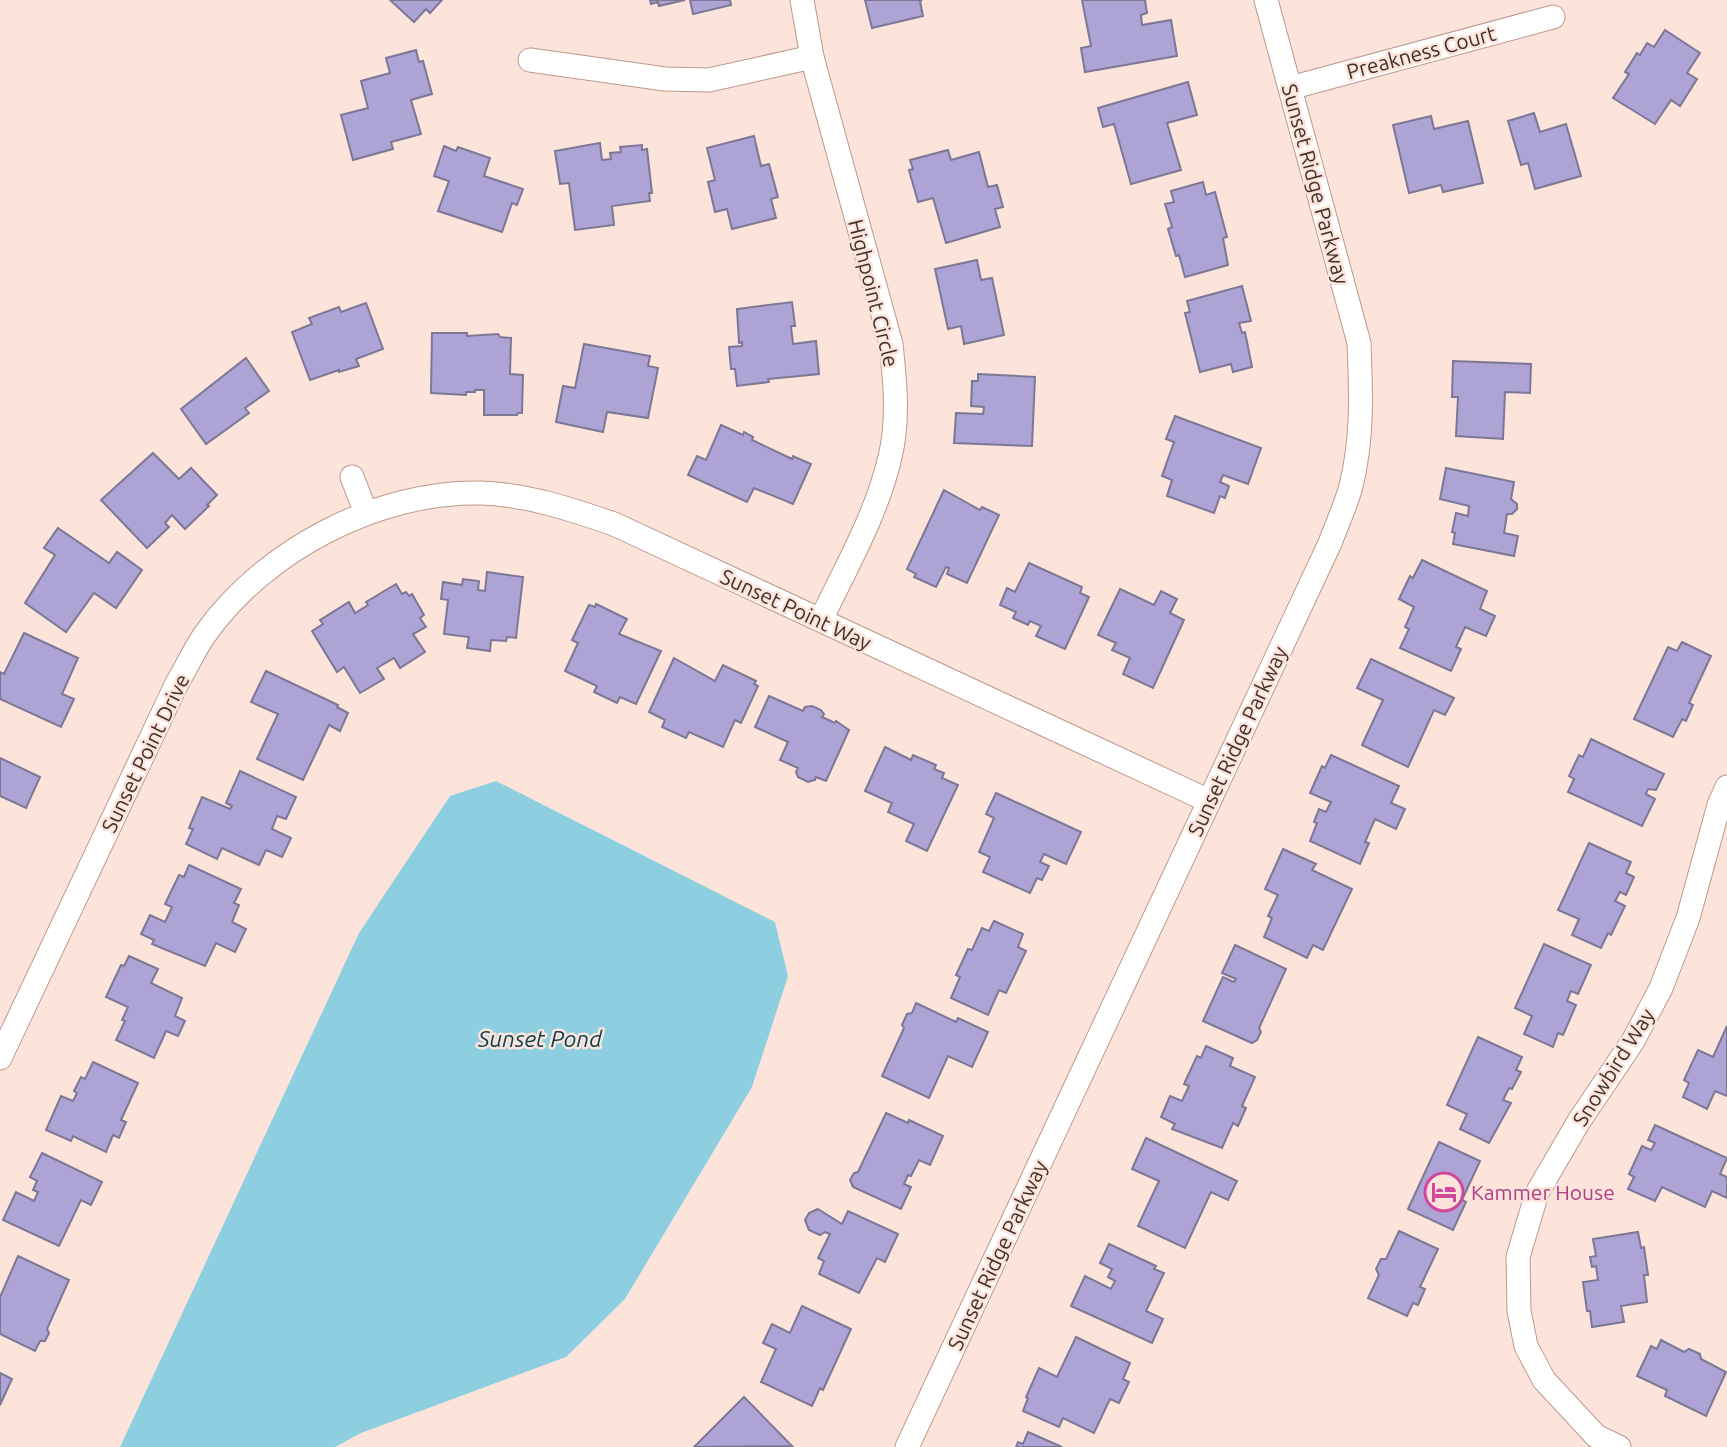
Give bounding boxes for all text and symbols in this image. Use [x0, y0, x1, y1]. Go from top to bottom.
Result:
street label: Preakness Court [1344, 21, 1498, 83]
street label: Sunset Ridge Parkway [1278, 81, 1354, 287]
street label: Highpoint Circle [844, 217, 904, 369]
street label: Sunset Point Way [717, 564, 875, 654]
street label: Sunset Ridge Parkway [1182, 642, 1292, 840]
street label: Sunset Point Drive [96, 670, 194, 836]
street label: Snowbird Way [1567, 1004, 1659, 1130]
water label: Sunset Pond [477, 1026, 603, 1051]
street label: Sunset Ridge Parkway [942, 1156, 1052, 1354]
hotel icon: Kammer House [1423, 1171, 1465, 1213]
place label: Kammer House [1471, 1180, 1615, 1204]

